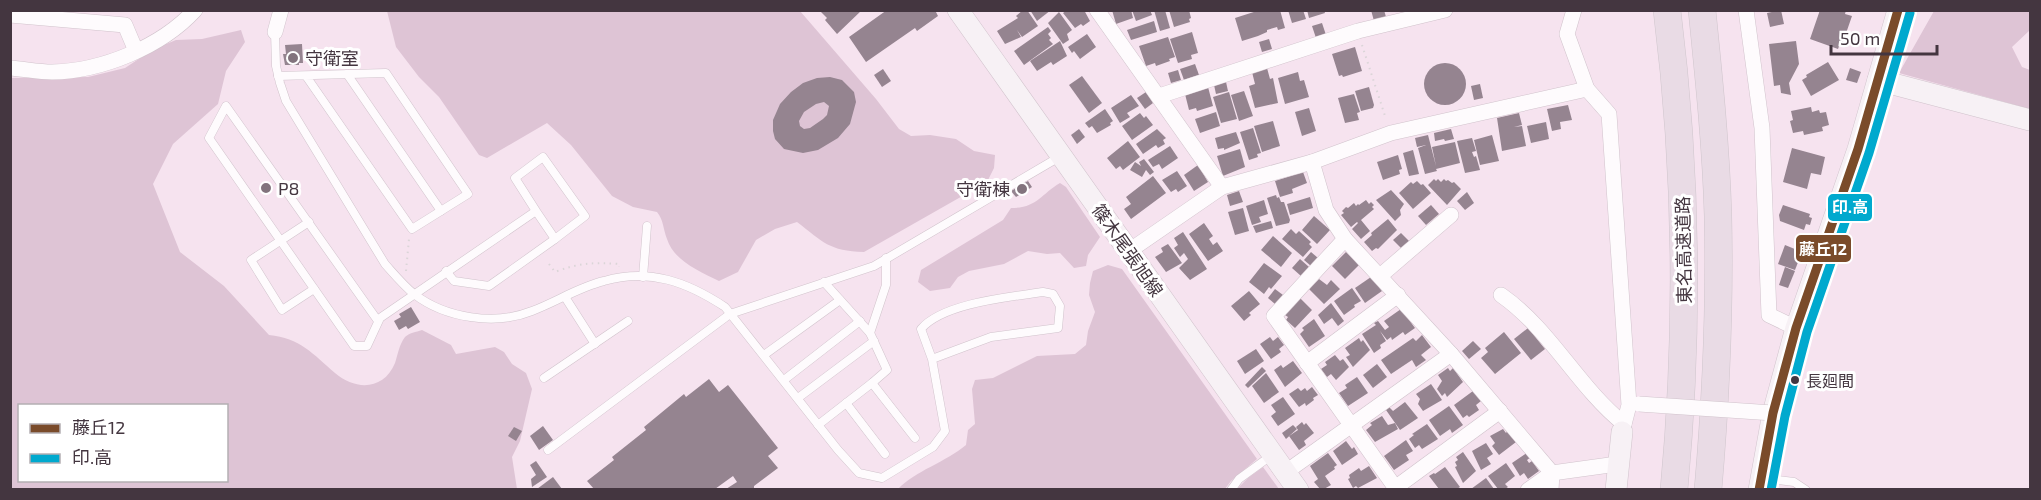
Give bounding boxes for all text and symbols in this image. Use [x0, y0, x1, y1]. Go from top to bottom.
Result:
scale bar [1831, 18, 1938, 56]
text: 50 m [1840, 27, 1880, 49]
place label: 守衛室 [305, 47, 359, 69]
marker: 守衛室 [286, 51, 300, 65]
place label: P8 [278, 177, 300, 199]
place label: 守衛棟 [956, 178, 1010, 200]
marker: P8 [259, 181, 273, 195]
marker: 守衛棟 [1015, 182, 1029, 196]
line badge: 印.高 [1827, 193, 1873, 222]
street label: 東名高速道路 [1671, 196, 1695, 304]
text: 印.高 [1832, 197, 1868, 216]
street label: 篠木尾張旭線 [1088, 199, 1168, 301]
line badge: 藤丘12 [1795, 234, 1852, 263]
text: 藤丘12 [1799, 239, 1847, 258]
place label: 長廻間 [1806, 371, 1854, 390]
marker: 長廻間 [1789, 374, 1801, 386]
legend [18, 404, 228, 482]
text: 藤丘12 [72, 416, 125, 438]
text: 印.高 [72, 446, 112, 468]

